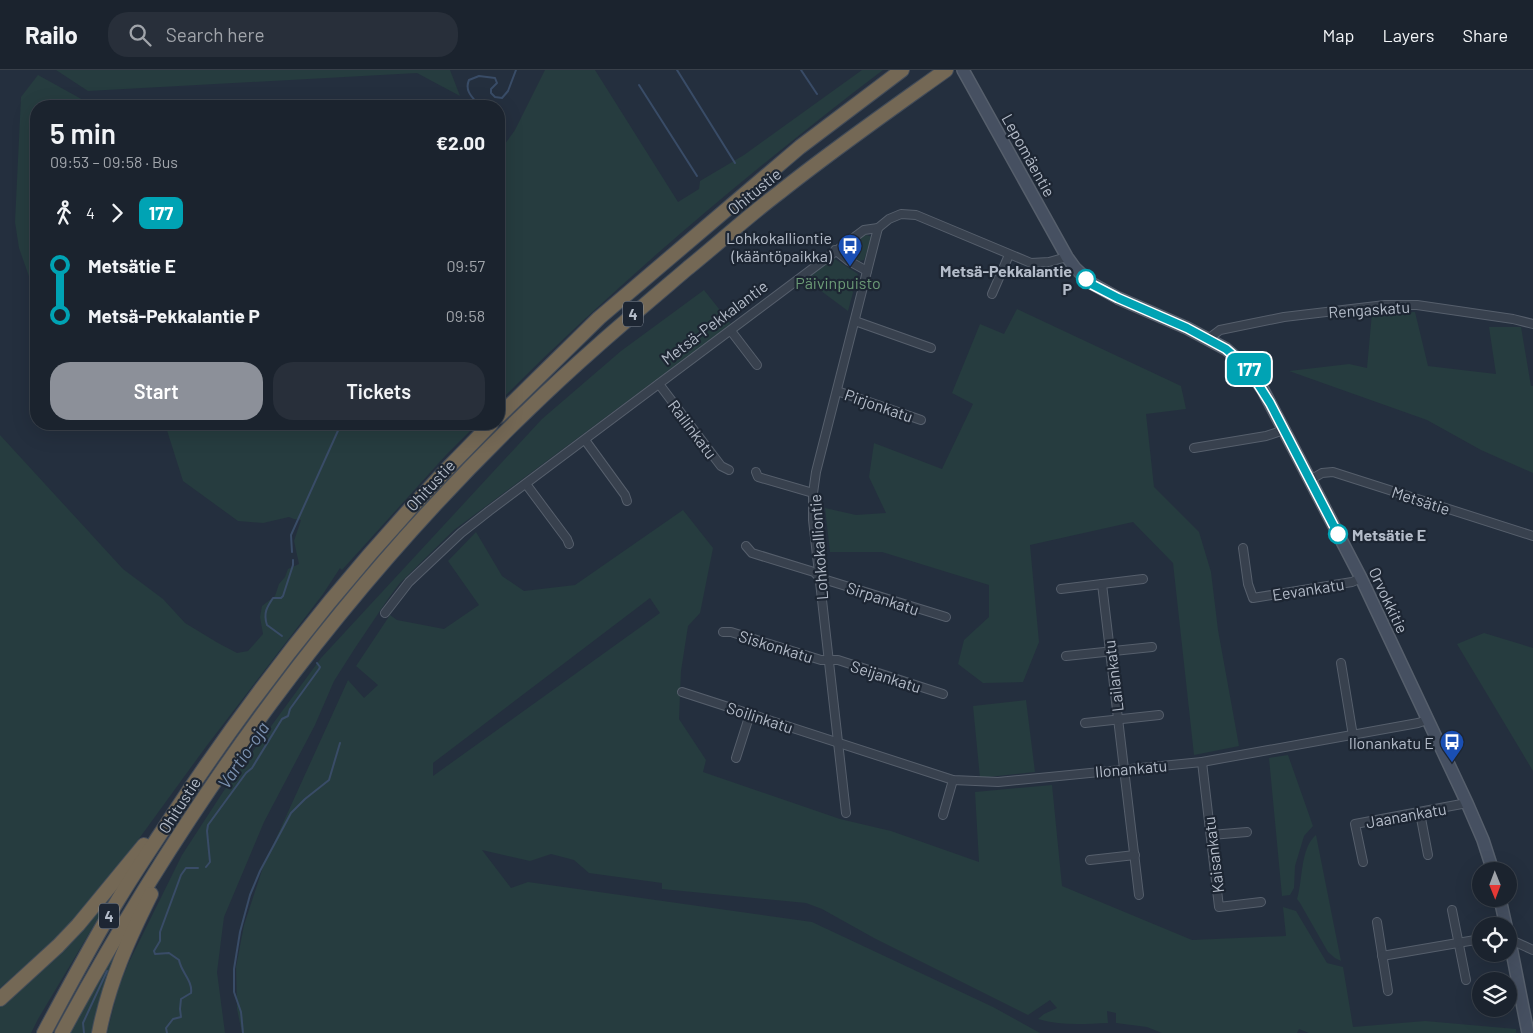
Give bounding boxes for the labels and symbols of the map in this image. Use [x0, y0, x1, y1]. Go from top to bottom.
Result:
street label: Lepomäentie [998, 110, 1060, 200]
street label: Ohitustie [723, 164, 785, 218]
place label: Lohkokalliontie (kääntöpaikka) [726, 228, 833, 265]
bus stop icon: Lohkokalliontie (kääntöpaikka) [837, 233, 863, 267]
place label: Metsä-Pekkalantie P [940, 261, 1072, 298]
marker: Metsä-Pekkalantie P [1076, 269, 1096, 289]
park label: Päivinpuisto [795, 273, 881, 292]
street label: Metsä-Pekkalantie [657, 276, 771, 368]
street label: Rengaskatu [1328, 297, 1410, 321]
road number: 4 [623, 302, 643, 326]
line badge: 177 [1220, 353, 1278, 385]
street label: Pirjonkatu [842, 384, 916, 426]
street label: Railinkatu [665, 396, 721, 462]
street label: Ohitustie [402, 455, 458, 515]
street label: Metsätie [1390, 482, 1452, 518]
street label: Lohkokalliontie [805, 493, 831, 601]
marker: Metsätie E [1328, 524, 1348, 544]
place label: Metsätie E [1352, 525, 1426, 544]
street label: Orvokkitie [1365, 564, 1413, 636]
street label: Eevankatu [1271, 574, 1345, 604]
street label: Sirpankatu [844, 577, 922, 619]
street label: Siskonkatu [737, 626, 815, 666]
street label: Lailankatu [1099, 639, 1127, 713]
street label: Seijankatu [848, 656, 924, 696]
street label: Soilinkatu [724, 697, 796, 737]
water label: Vartio-oja [213, 717, 273, 793]
bus stop icon: Ilonankatu E [1439, 729, 1465, 763]
place label: Ilonankatu E [1349, 733, 1434, 752]
street label: Ilonankatu [1094, 755, 1168, 781]
street label: Ohitustie [154, 773, 204, 837]
street label: Jaanankatu [1364, 799, 1448, 831]
street label: Kaisankatu [1199, 816, 1227, 894]
north arrow [1472, 862, 1518, 908]
road number: 4 [99, 904, 119, 928]

